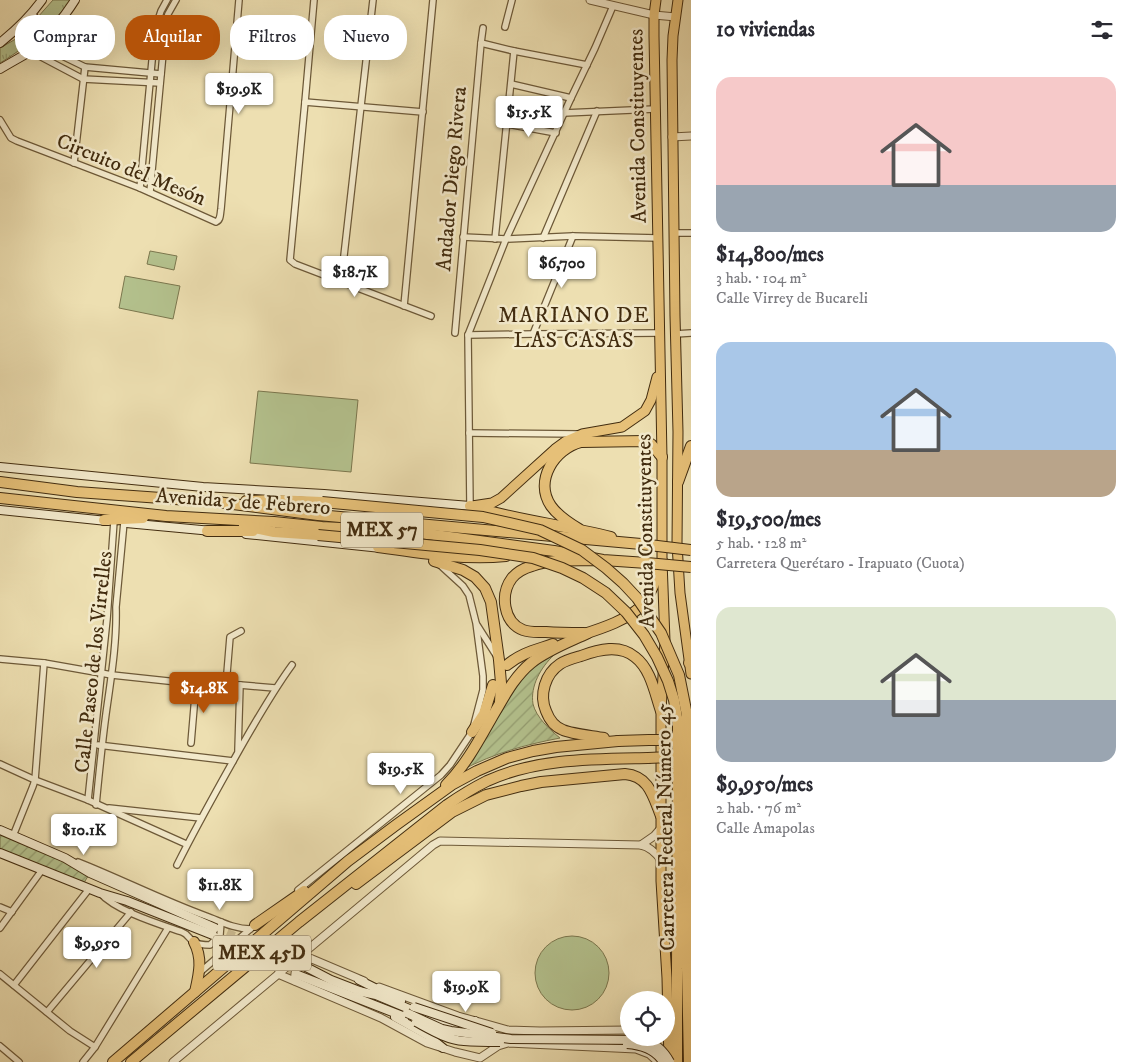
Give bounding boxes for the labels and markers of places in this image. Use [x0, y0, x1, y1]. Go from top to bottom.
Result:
pin: $19.9K [198, 72, 280, 115]
pin: $15.5K [488, 96, 570, 138]
pin: $6,700 [521, 246, 603, 289]
pin: $18.7K [314, 256, 396, 298]
pin: $14.8K [163, 672, 245, 714]
pin: $19.5K [360, 752, 442, 795]
pin: $10.1K [43, 814, 125, 856]
pin: $11.8K [179, 868, 261, 911]
pin: $9,950 [56, 926, 138, 969]
pin: $19.9K [425, 970, 507, 1013]

